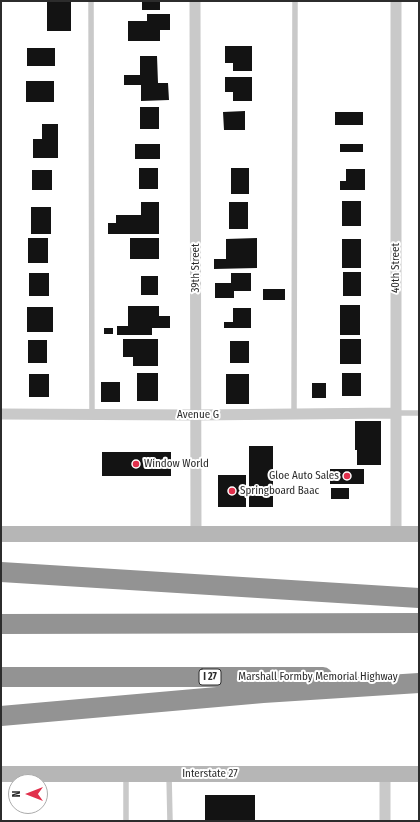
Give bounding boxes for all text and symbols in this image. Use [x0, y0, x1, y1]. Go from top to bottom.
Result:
street label: 39th Street [189, 243, 203, 293]
street label: 40th Street [389, 243, 403, 293]
street label: Avenue G [177, 408, 219, 422]
place label: Window World [144, 457, 209, 471]
marker: Window World [131, 459, 141, 469]
place label: Gloe Auto Sales [269, 469, 339, 483]
marker: Gloe Auto Sales [342, 471, 352, 481]
place label: Springboard Baac [240, 484, 319, 498]
marker: Springboard Baac [227, 486, 237, 496]
road number: I 27 [199, 669, 221, 685]
street label: Marshall Formby Memorial Highway [238, 670, 398, 684]
street label: Interstate 27 [182, 767, 238, 781]
north arrow [8, 774, 48, 814]
text: N [10, 791, 23, 797]

